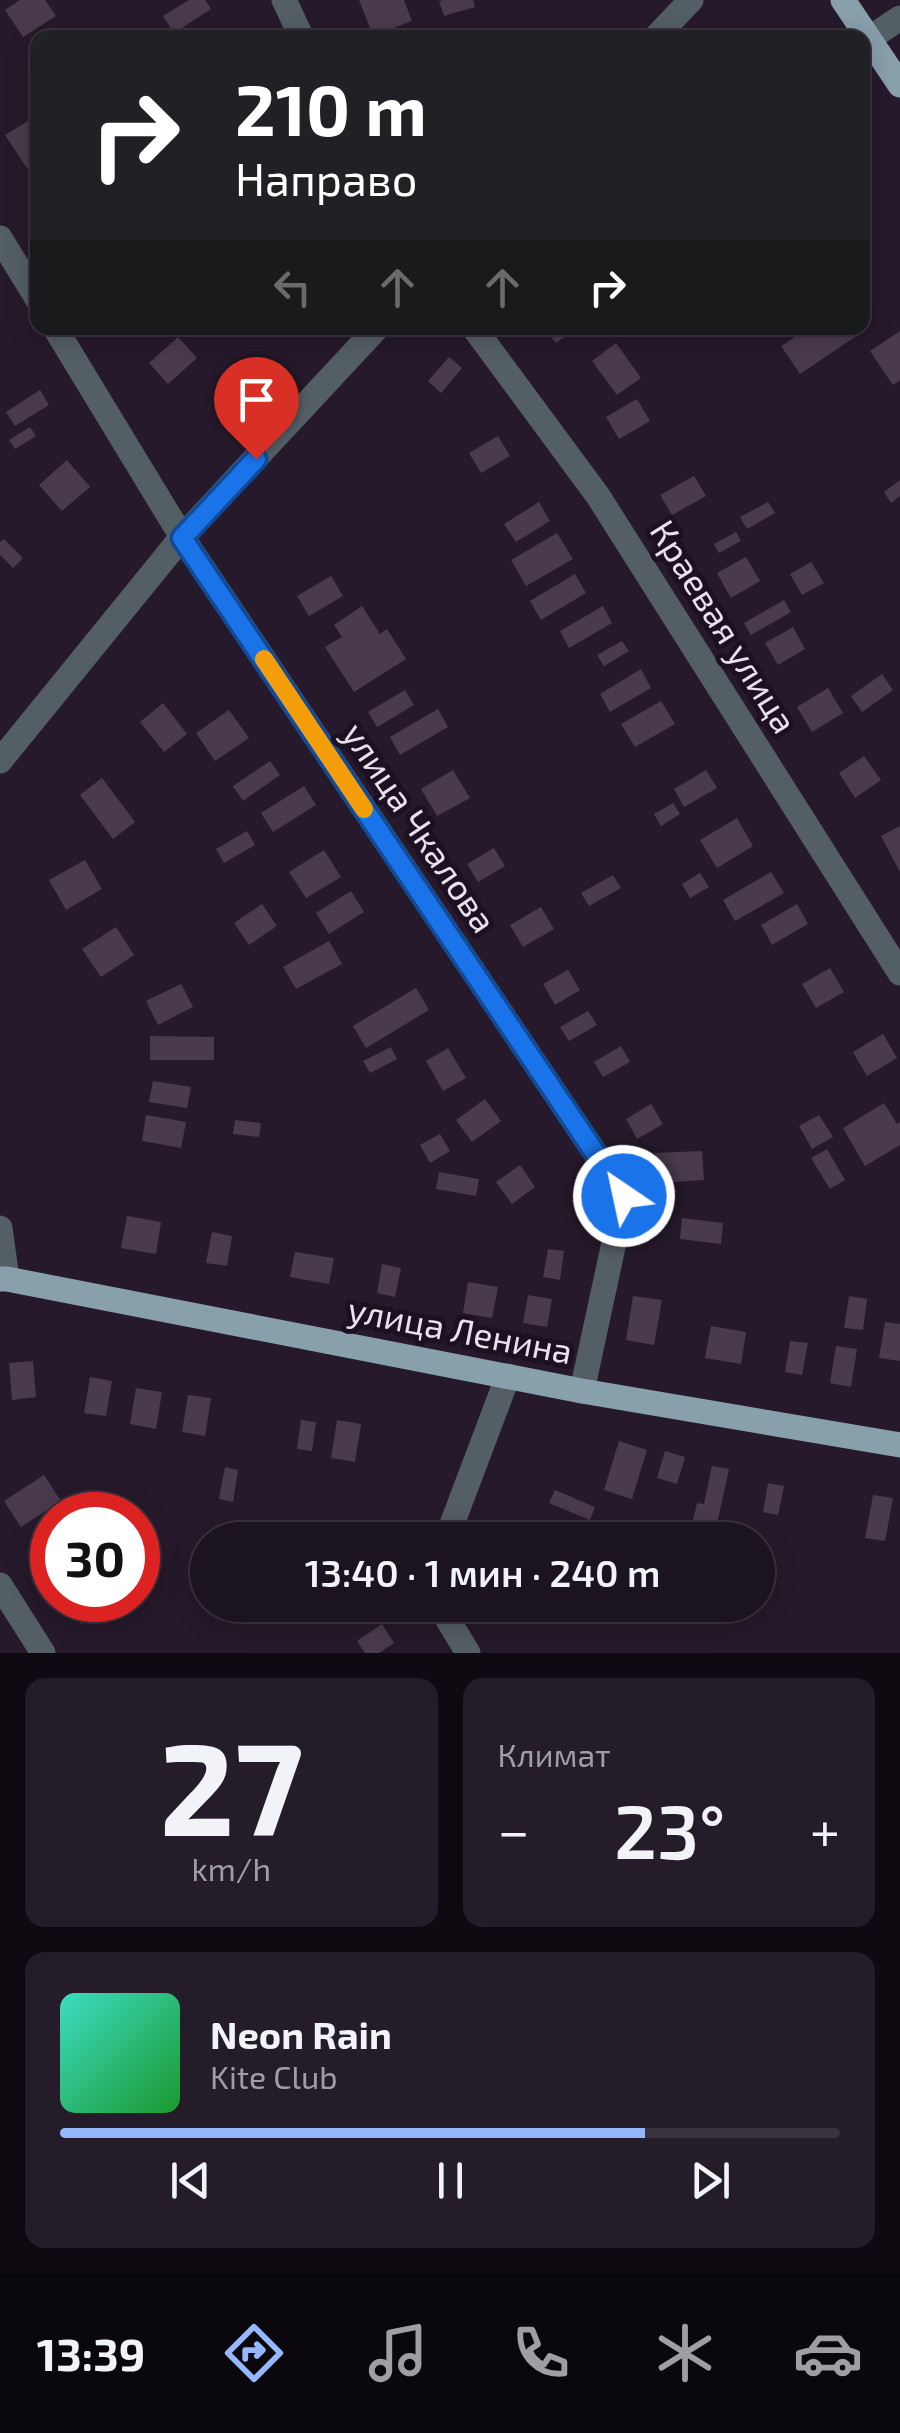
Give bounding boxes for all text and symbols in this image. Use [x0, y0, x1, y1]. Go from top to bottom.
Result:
text: 210 m [235, 66, 427, 150]
icon: right [70, 70, 200, 200]
text: Направо [235, 151, 417, 205]
icon: left [265, 260, 320, 315]
icon: ahead [370, 260, 425, 315]
icon: ahead [475, 260, 530, 315]
icon: right [580, 260, 635, 315]
pin [214, 357, 299, 460]
icon: arrive [229, 372, 284, 427]
street label: Краевая улица [642, 512, 807, 741]
street label: улица Чкалова [334, 714, 506, 940]
position arrow [572, 1144, 676, 1248]
street label: улица Ленина [344, 1287, 576, 1372]
speed limit sign: 30 [30, 1492, 160, 1622]
text: 13:40 · 1 мин · 240 m [305, 1549, 660, 1595]
text: 27 [159, 1706, 303, 1862]
text: Климат [498, 1735, 611, 1773]
text: 23° [614, 1784, 725, 1874]
text: − [498, 1796, 530, 1862]
text: + [810, 1796, 840, 1862]
text: km/h [192, 1849, 271, 1887]
text: Neon Rain [210, 2011, 392, 2057]
text: Kite Club [210, 2057, 338, 2095]
icon: previous [163, 2153, 218, 2208]
icon: pause [423, 2153, 478, 2208]
icon: next [683, 2153, 738, 2208]
icon: directions [219, 2318, 289, 2388]
icon: music [363, 2318, 433, 2388]
icon: phone [506, 2318, 576, 2388]
icon: climate [650, 2318, 720, 2388]
icon: car [793, 2318, 863, 2388]
text: 13:39 [37, 2326, 145, 2380]

